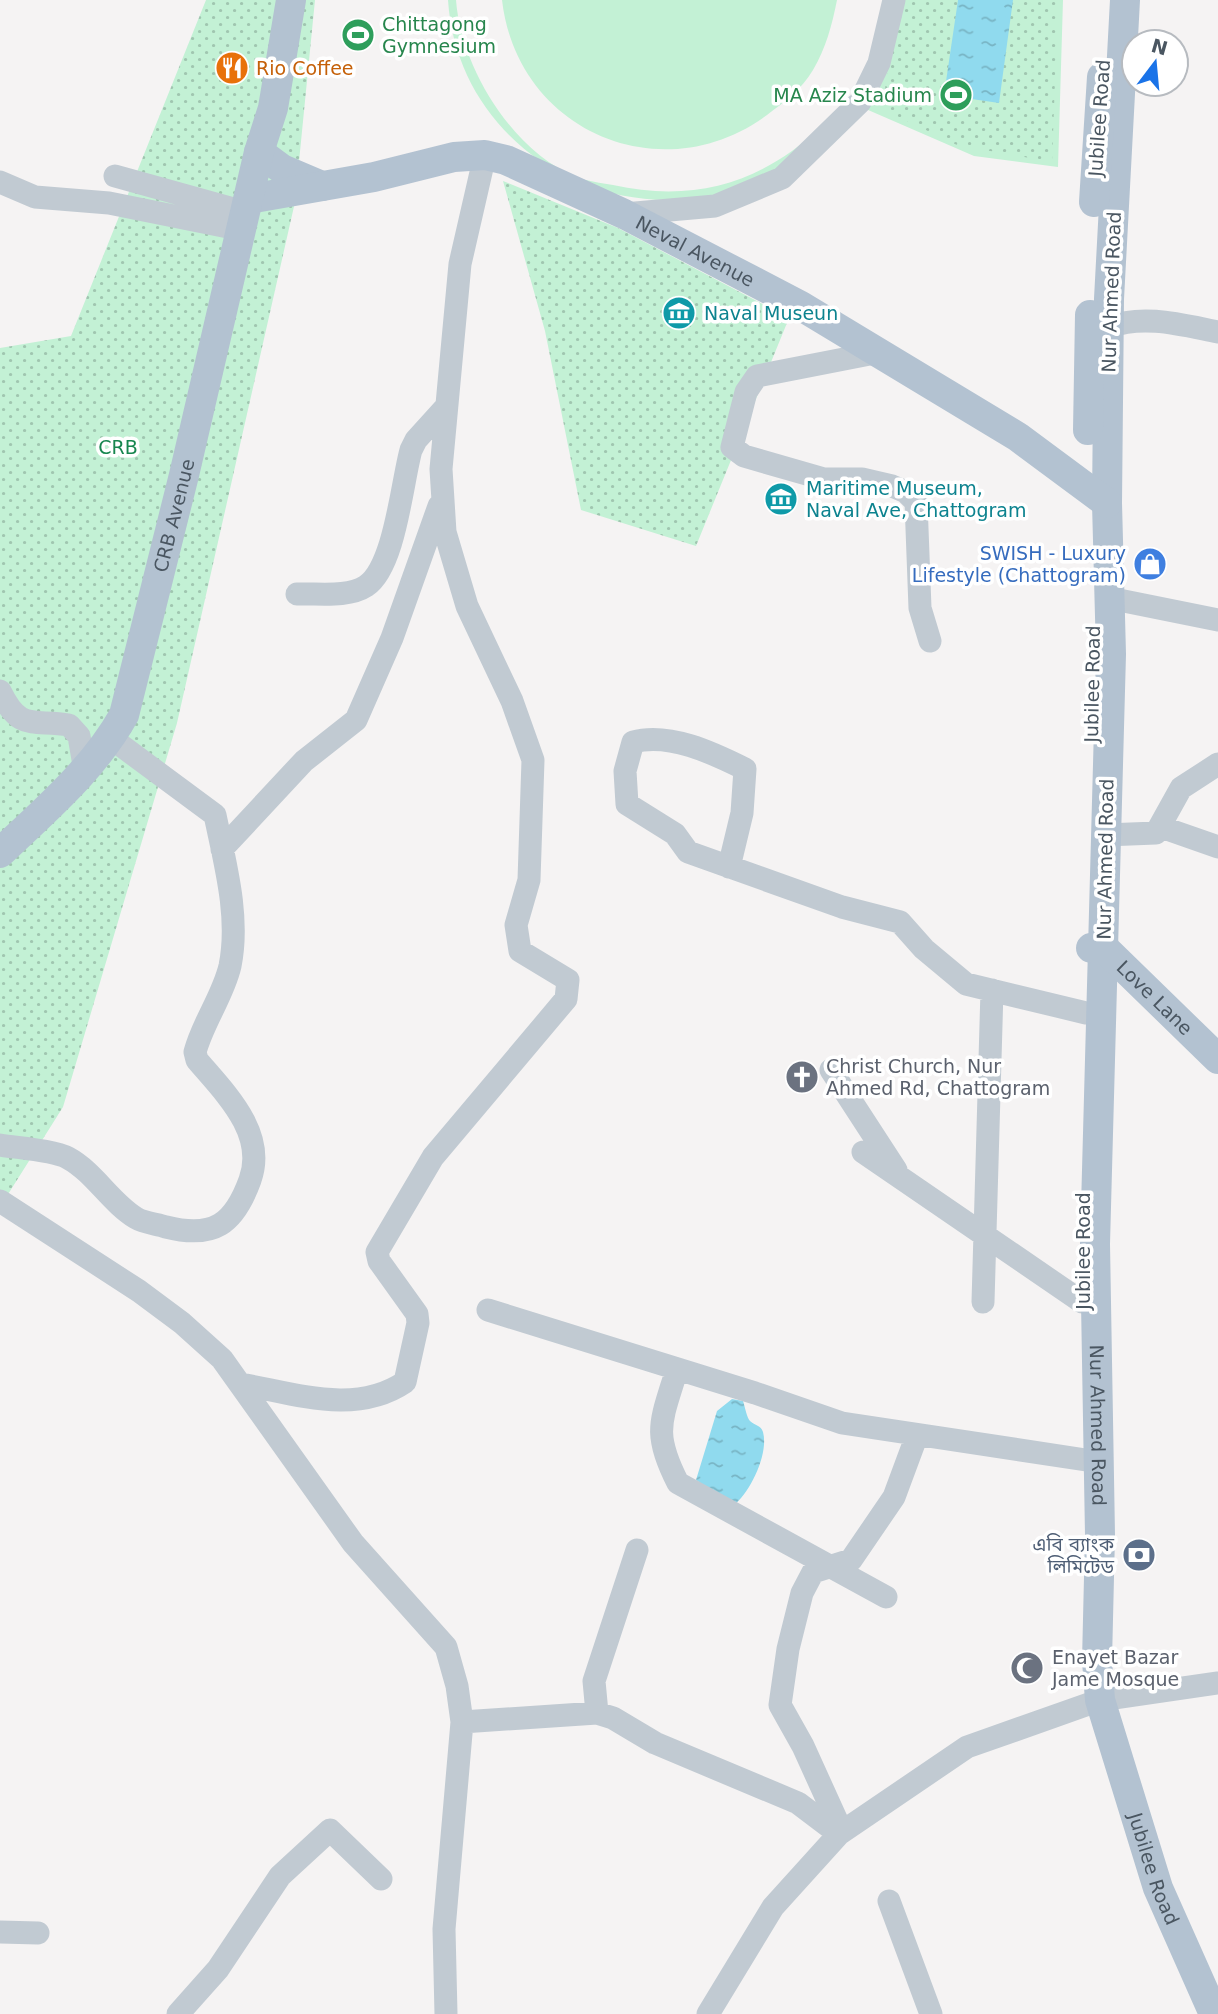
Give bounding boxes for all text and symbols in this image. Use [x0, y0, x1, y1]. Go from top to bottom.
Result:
place label: Chittagong Gymnesium [382, 13, 496, 57]
sports icon: Chittagong Gymnesium [339, 16, 377, 54]
north arrow [1120, 28, 1190, 98]
text: N [1149, 34, 1170, 59]
restaurant icon: Rio Coffee [213, 49, 251, 87]
place label: Rio Coffee [256, 57, 354, 79]
street label: Jubilee Road [1084, 59, 1114, 178]
sports icon: MA Aziz Stadium [937, 76, 975, 114]
place label: MA Aziz Stadium [773, 84, 932, 106]
street label: Neval Avenue [632, 211, 758, 291]
street label: Nur Ahmed Road [1097, 211, 1125, 373]
museum icon: Naval Museun [660, 294, 698, 332]
place label: Naval Museun [704, 302, 838, 324]
park label: CRB [98, 436, 138, 458]
street label: CRB Avenue [149, 457, 198, 574]
place label: Maritime Museum, Naval Ave, Chattogram [806, 477, 1026, 521]
museum icon: Maritime Museum, Naval Ave, Chattogram [762, 480, 800, 518]
place label: SWISH - Luxury Lifestyle (Chattogram) [912, 542, 1126, 586]
shop icon: SWISH - Luxury Lifestyle (Chattogram) [1131, 545, 1169, 583]
street label: Jubilee Road [1080, 625, 1104, 744]
street label: Nur Ahmed Road [1093, 778, 1117, 940]
street label: Love Lane [1112, 956, 1197, 1039]
place label: Christ Church, Nur Ahmed Rd, Chattogram [826, 1055, 1050, 1099]
church icon: Christ Church, Nur Ahmed Rd, Chattogram [783, 1058, 821, 1096]
street label: Jubilee Road [1072, 1192, 1094, 1311]
street label: Nur Ahmed Road [1086, 1344, 1110, 1506]
place label: এবি ব্যাংক লিমিটেড [1033, 1533, 1115, 1577]
bank icon: এবি ব্যাংক লিমিটেড [1120, 1536, 1158, 1574]
place label: Enayet Bazar Jame Mosque [1051, 1646, 1179, 1690]
mosque icon: Enayet Bazar Jame Mosque [1008, 1649, 1046, 1687]
street label: Jubilee Road [1124, 1809, 1184, 1928]

